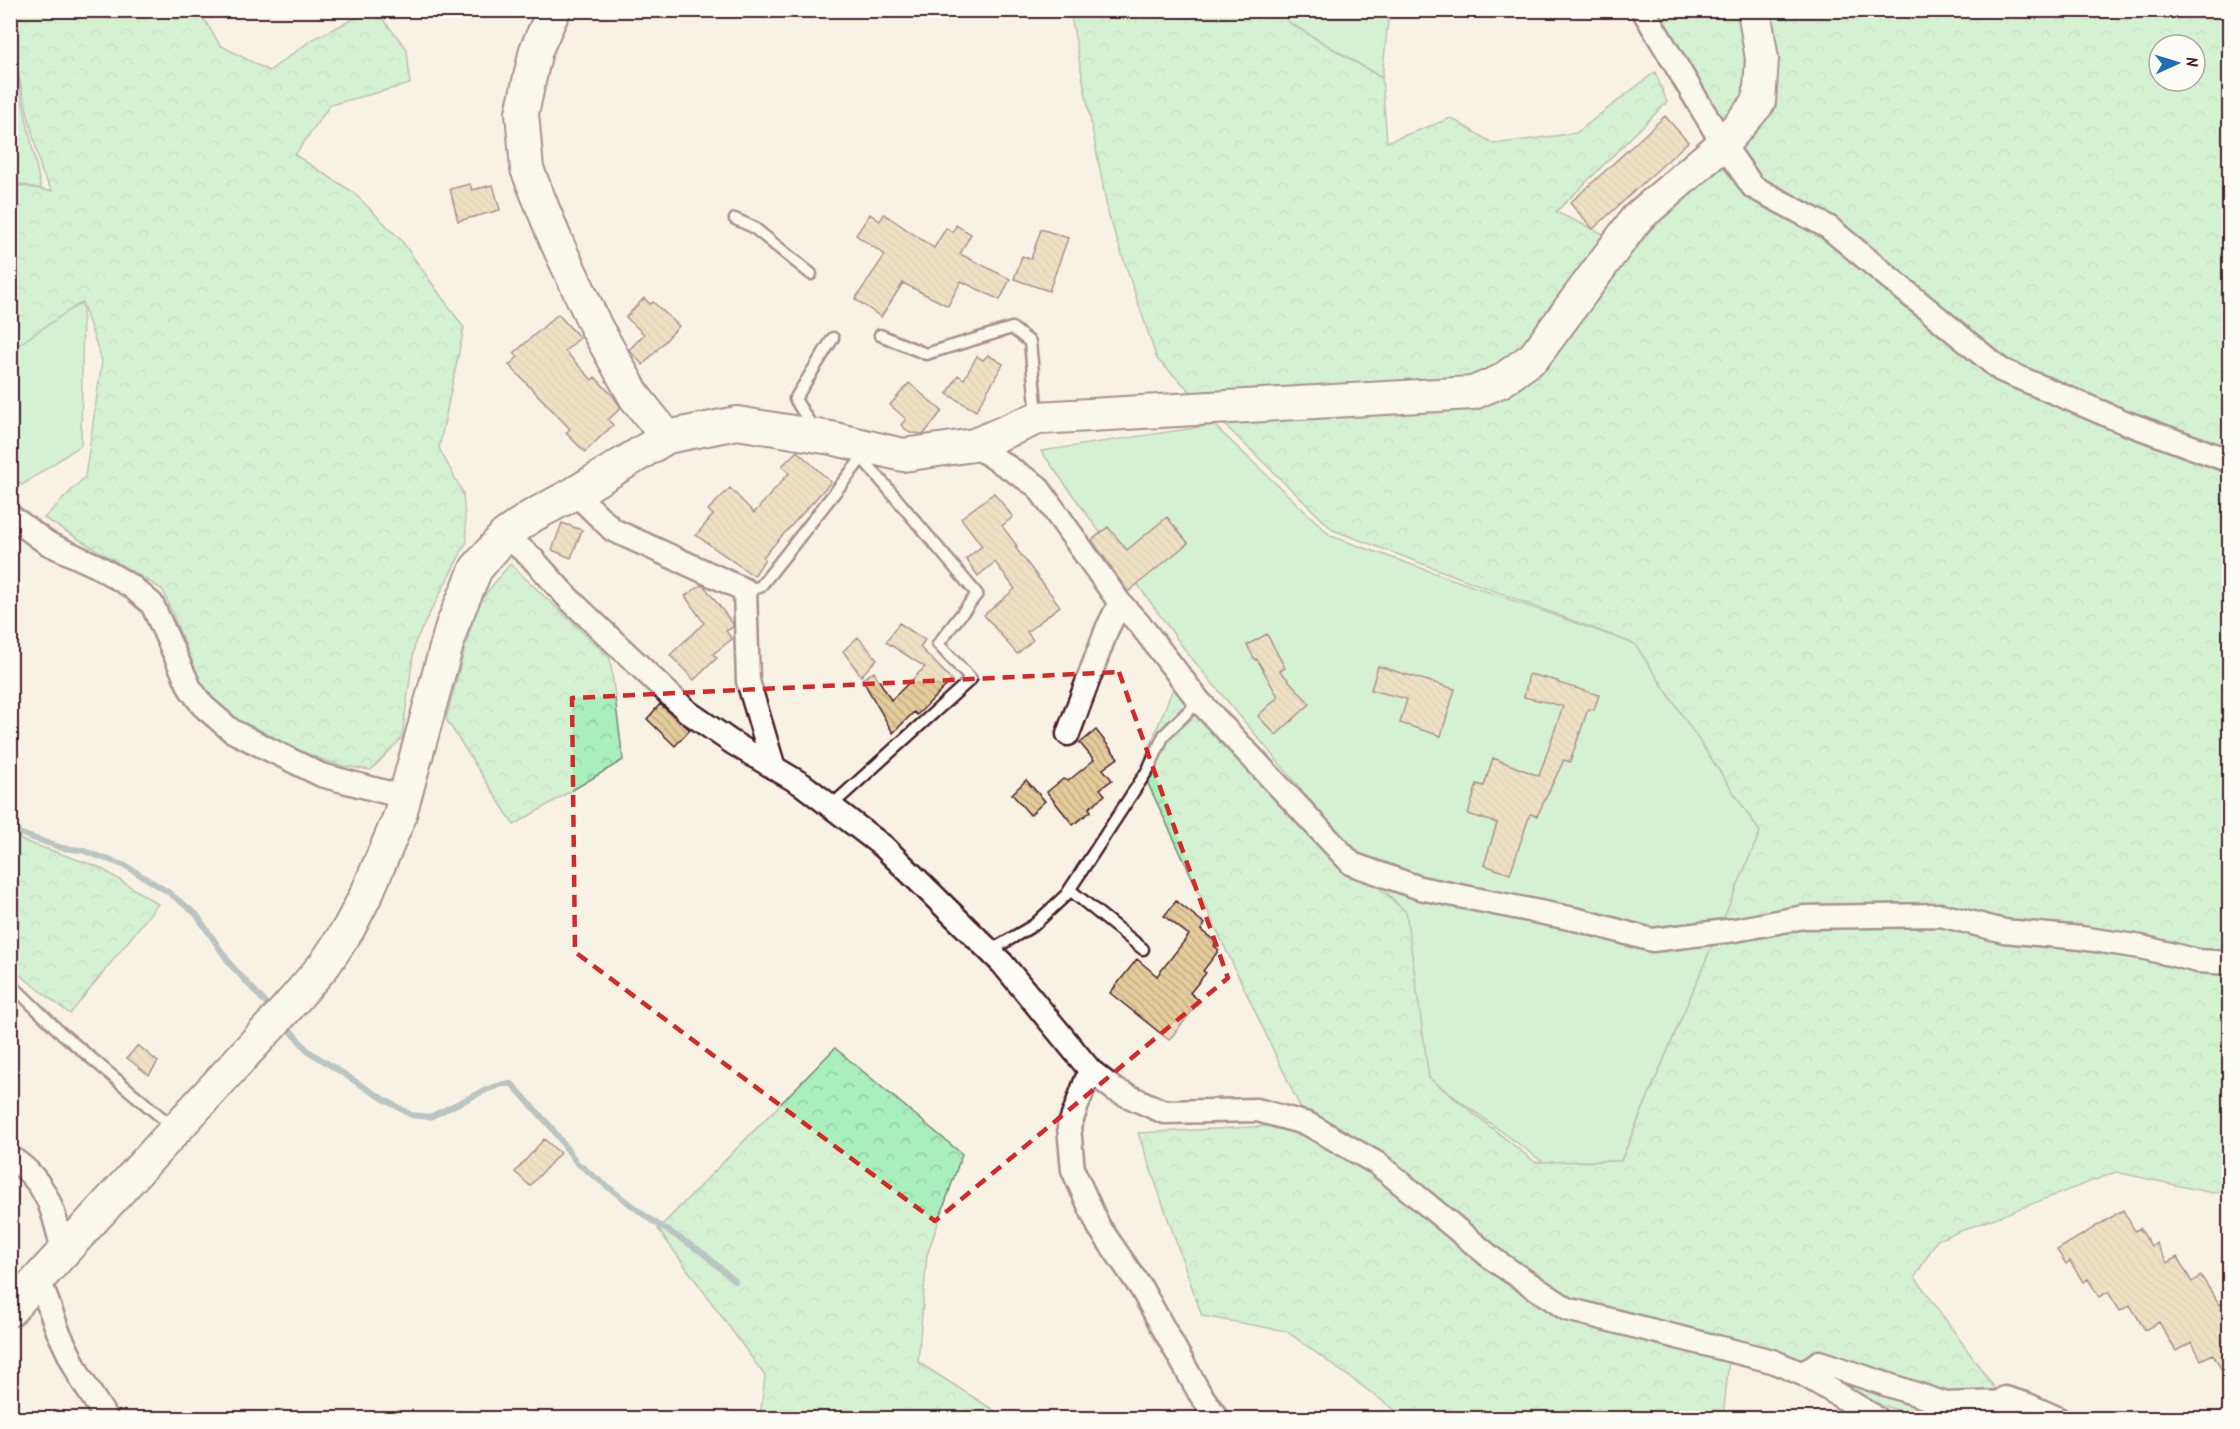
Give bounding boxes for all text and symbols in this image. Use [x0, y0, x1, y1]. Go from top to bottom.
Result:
north arrow [2147, 33, 2207, 93]
text: N [2178, 56, 2203, 68]

